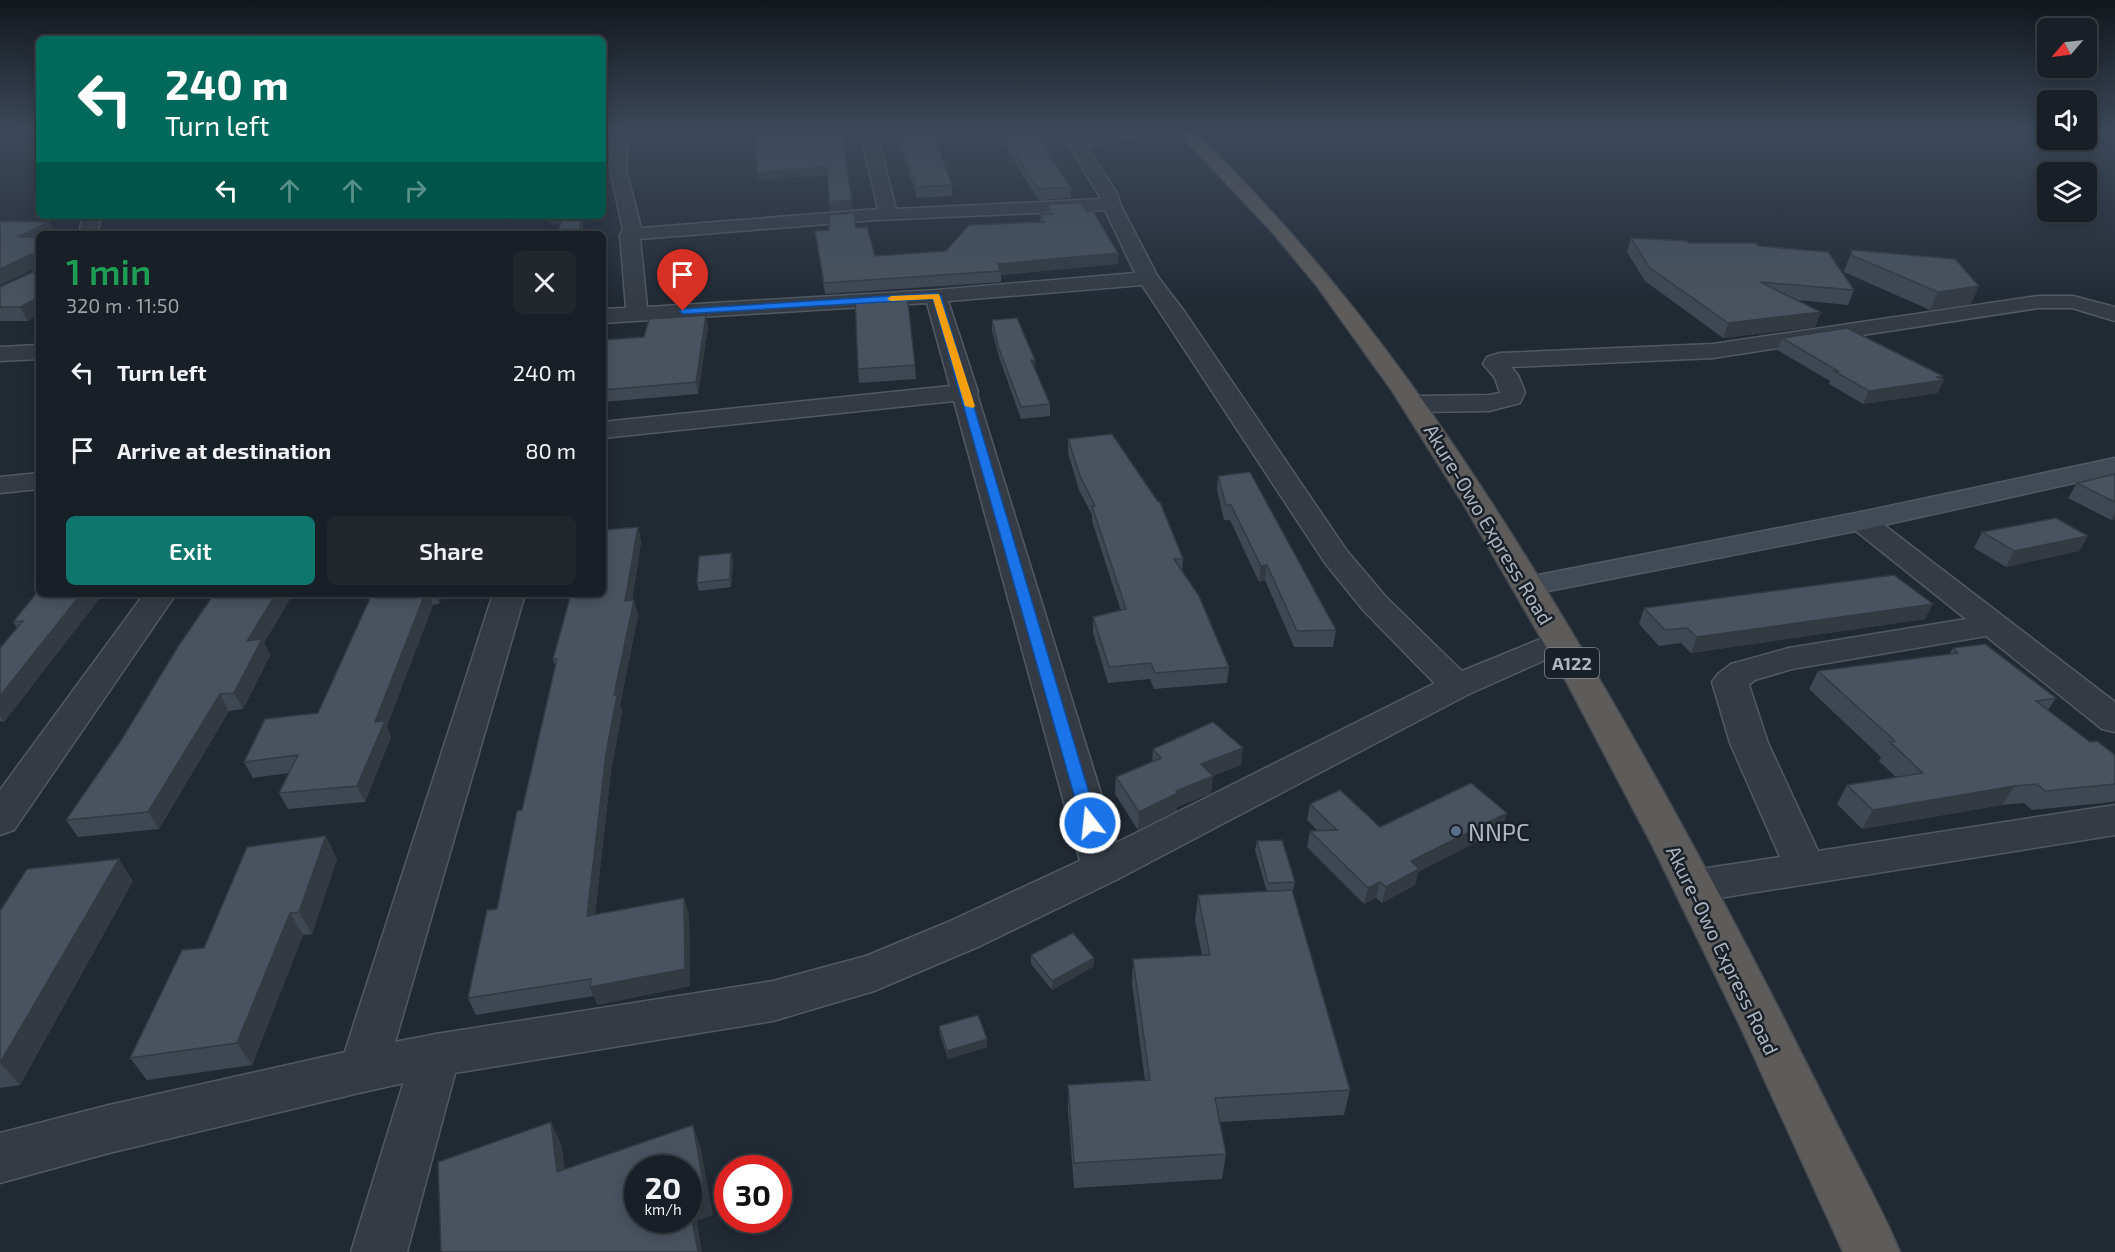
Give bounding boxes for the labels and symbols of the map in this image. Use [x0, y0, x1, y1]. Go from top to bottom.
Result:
north arrow [2037, 18, 2097, 78]
pin [657, 249, 708, 311]
street label: Akure-Owo Express Road [1420, 419, 1558, 629]
road number: A122 [1545, 648, 1599, 678]
position arrow [1058, 791, 1122, 855]
place label: NNPC [1468, 817, 1530, 846]
marker: NNPC [1449, 824, 1463, 838]
street label: Akure-Owo Express Road [1662, 841, 1784, 1059]
speed limit sign: 30 [714, 1155, 792, 1233]

